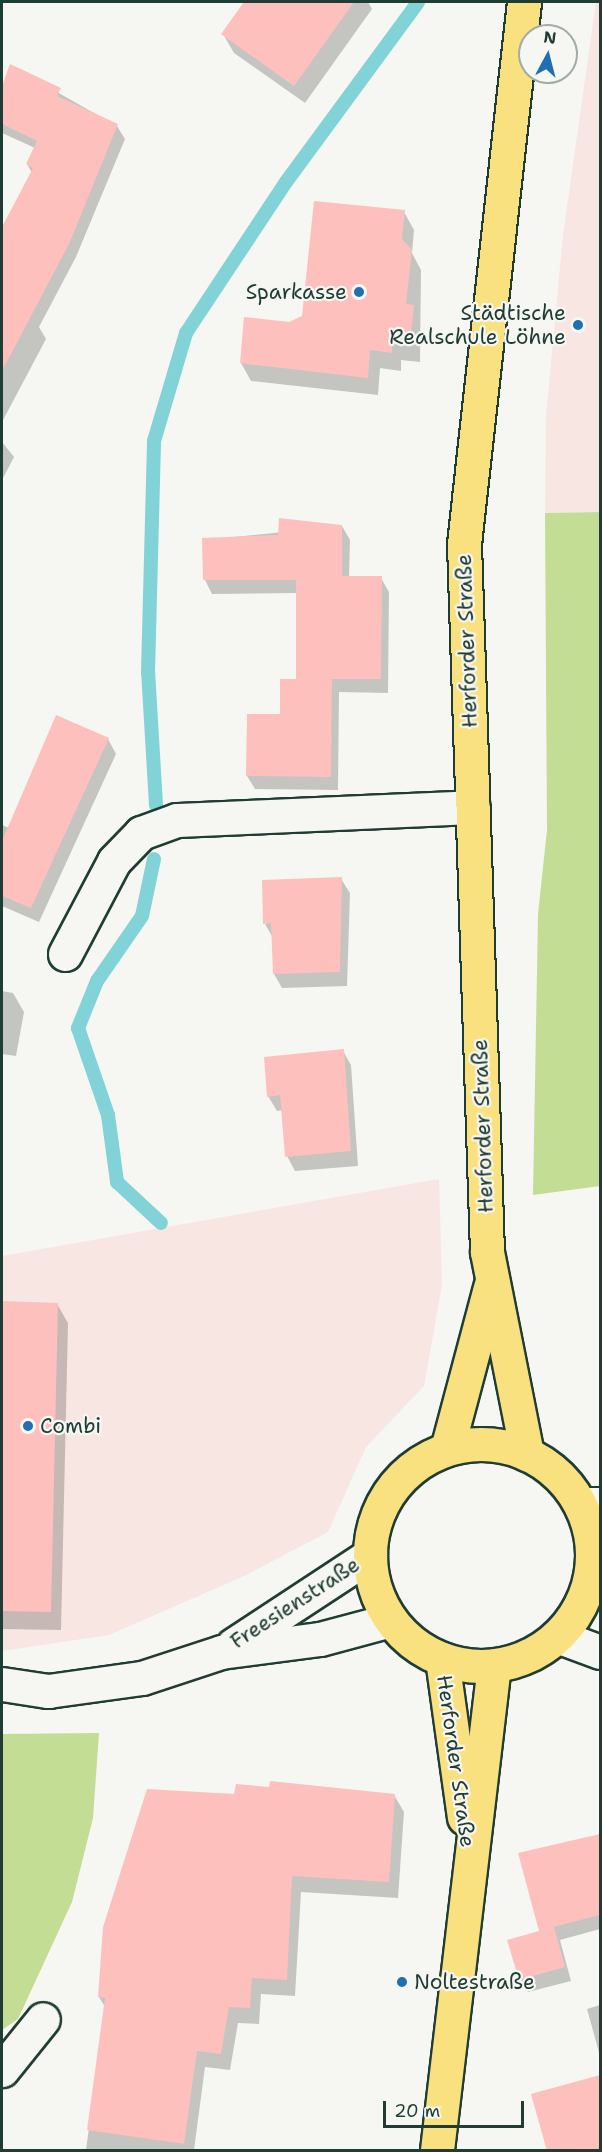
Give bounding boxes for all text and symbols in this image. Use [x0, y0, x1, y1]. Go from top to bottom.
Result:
north arrow [518, 24, 578, 84]
text: N [542, 26, 558, 49]
place label: Sparkasse [246, 279, 347, 305]
marker: Sparkasse [352, 285, 366, 299]
place label: Städtische Realschule Löhne [389, 300, 566, 350]
marker: Städtische Realschule Löhne [571, 318, 585, 332]
street label: Herforder Straße [451, 554, 483, 728]
street label: Herforder Straße [467, 1039, 499, 1213]
place label: Combi [40, 1413, 101, 1439]
marker: Combi [21, 1419, 35, 1433]
street label: Freesienstraße [226, 1552, 364, 1654]
street label: Herforder Straße [431, 1673, 481, 1849]
place label: Noltestraße [414, 1969, 535, 1995]
marker: Noltestraße [395, 1975, 409, 1989]
scale bar [386, 2089, 527, 2127]
text: 20 m [394, 2099, 440, 2123]

